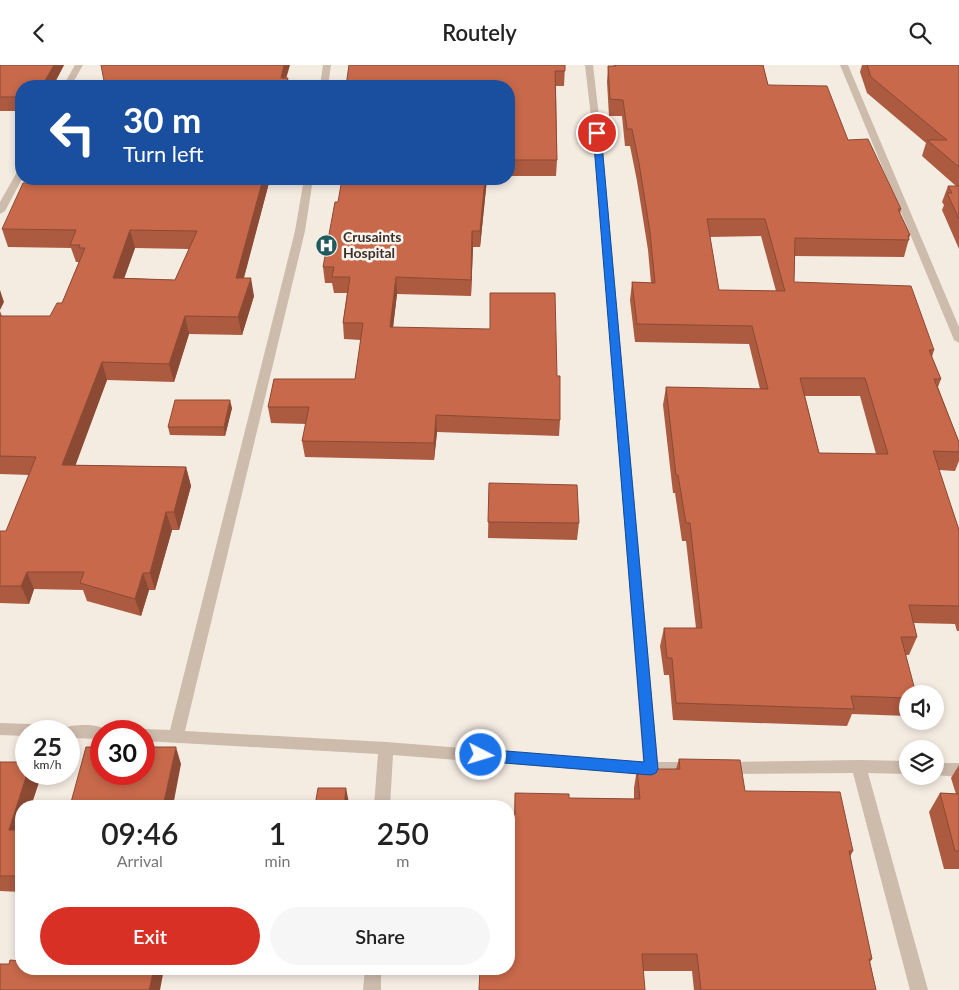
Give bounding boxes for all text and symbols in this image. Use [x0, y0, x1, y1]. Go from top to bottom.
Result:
icon: back [25, 19, 53, 47]
text: Routely [442, 19, 517, 46]
icon: search [906, 19, 934, 47]
text: 30 m [123, 98, 201, 140]
icon: left [40, 100, 105, 165]
pin [576, 112, 618, 154]
icon: arrive [583, 119, 611, 147]
text: Turn left [123, 140, 204, 167]
place label: Crusaints Hospital [343, 228, 401, 261]
hospital icon: Crusaints Hospital [315, 233, 339, 257]
map controls [899, 685, 944, 785]
button: sound [899, 685, 944, 730]
speed limit sign: 30 [90, 720, 155, 785]
position arrow [454, 728, 506, 780]
text: 25 [33, 731, 62, 761]
button: layers [899, 740, 944, 785]
text: km/h [33, 757, 62, 772]
text: 09:46 [101, 815, 178, 851]
text: 1 [269, 815, 286, 851]
text: 250 [377, 815, 429, 851]
text: Arrival [117, 851, 163, 870]
text: min [265, 851, 290, 870]
text: m [396, 851, 409, 870]
button: Exit [40, 907, 260, 965]
button: Share [270, 907, 490, 965]

